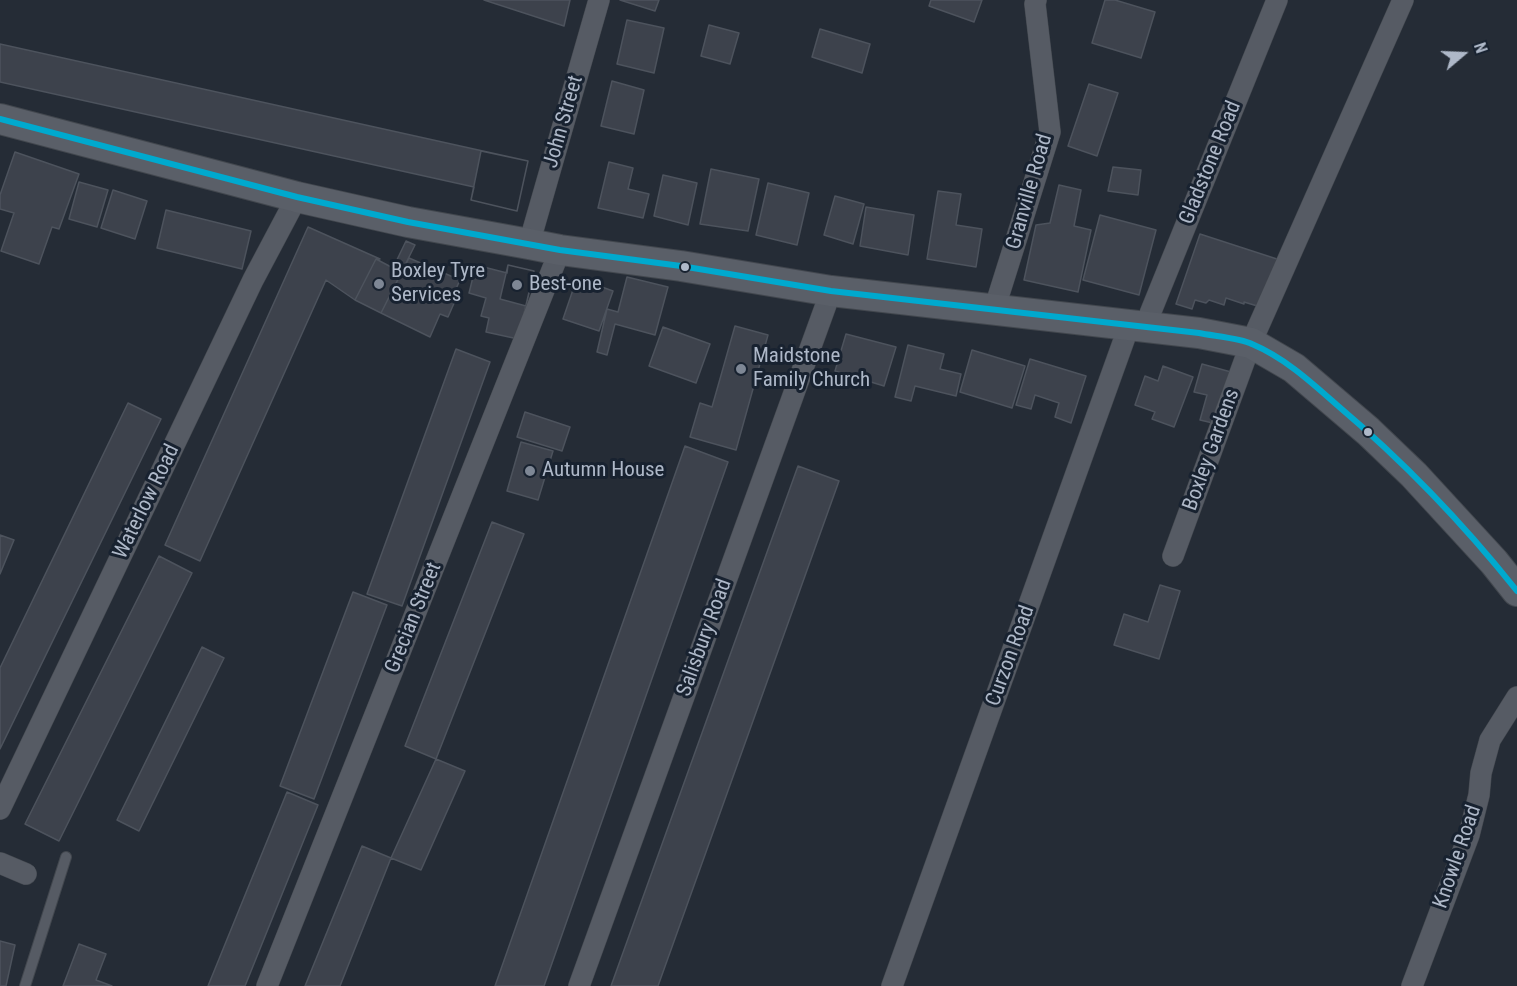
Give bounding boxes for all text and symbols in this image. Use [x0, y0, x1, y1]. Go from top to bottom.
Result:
north arrow [1433, 24, 1493, 84]
text: N [1470, 40, 1491, 56]
street label: John Street [539, 73, 589, 171]
street label: Gladstone Road [1175, 98, 1247, 228]
street label: Granville Road [1002, 131, 1058, 253]
place label: Boxley Tyre Services [391, 259, 485, 309]
unlabelled marker [679, 261, 691, 273]
place label: Best-one [529, 272, 602, 298]
marker: Boxley Tyre Services [372, 277, 386, 291]
marker: Best-one [510, 278, 524, 292]
place label: Maidstone Family Church [753, 344, 870, 394]
marker: Maidstone Family Church [734, 362, 748, 376]
street label: Boxley Gardens [1178, 386, 1246, 514]
unlabelled marker [1362, 426, 1374, 438]
street label: Waterlow Road [108, 441, 186, 563]
place label: Autumn House [542, 458, 664, 484]
marker: Autumn House [523, 464, 537, 478]
street label: Grecian Street [380, 559, 448, 677]
street label: Salisbury Road [672, 576, 738, 700]
street label: Curzon Road [981, 602, 1041, 710]
street label: Knowle Road [1429, 802, 1487, 912]

